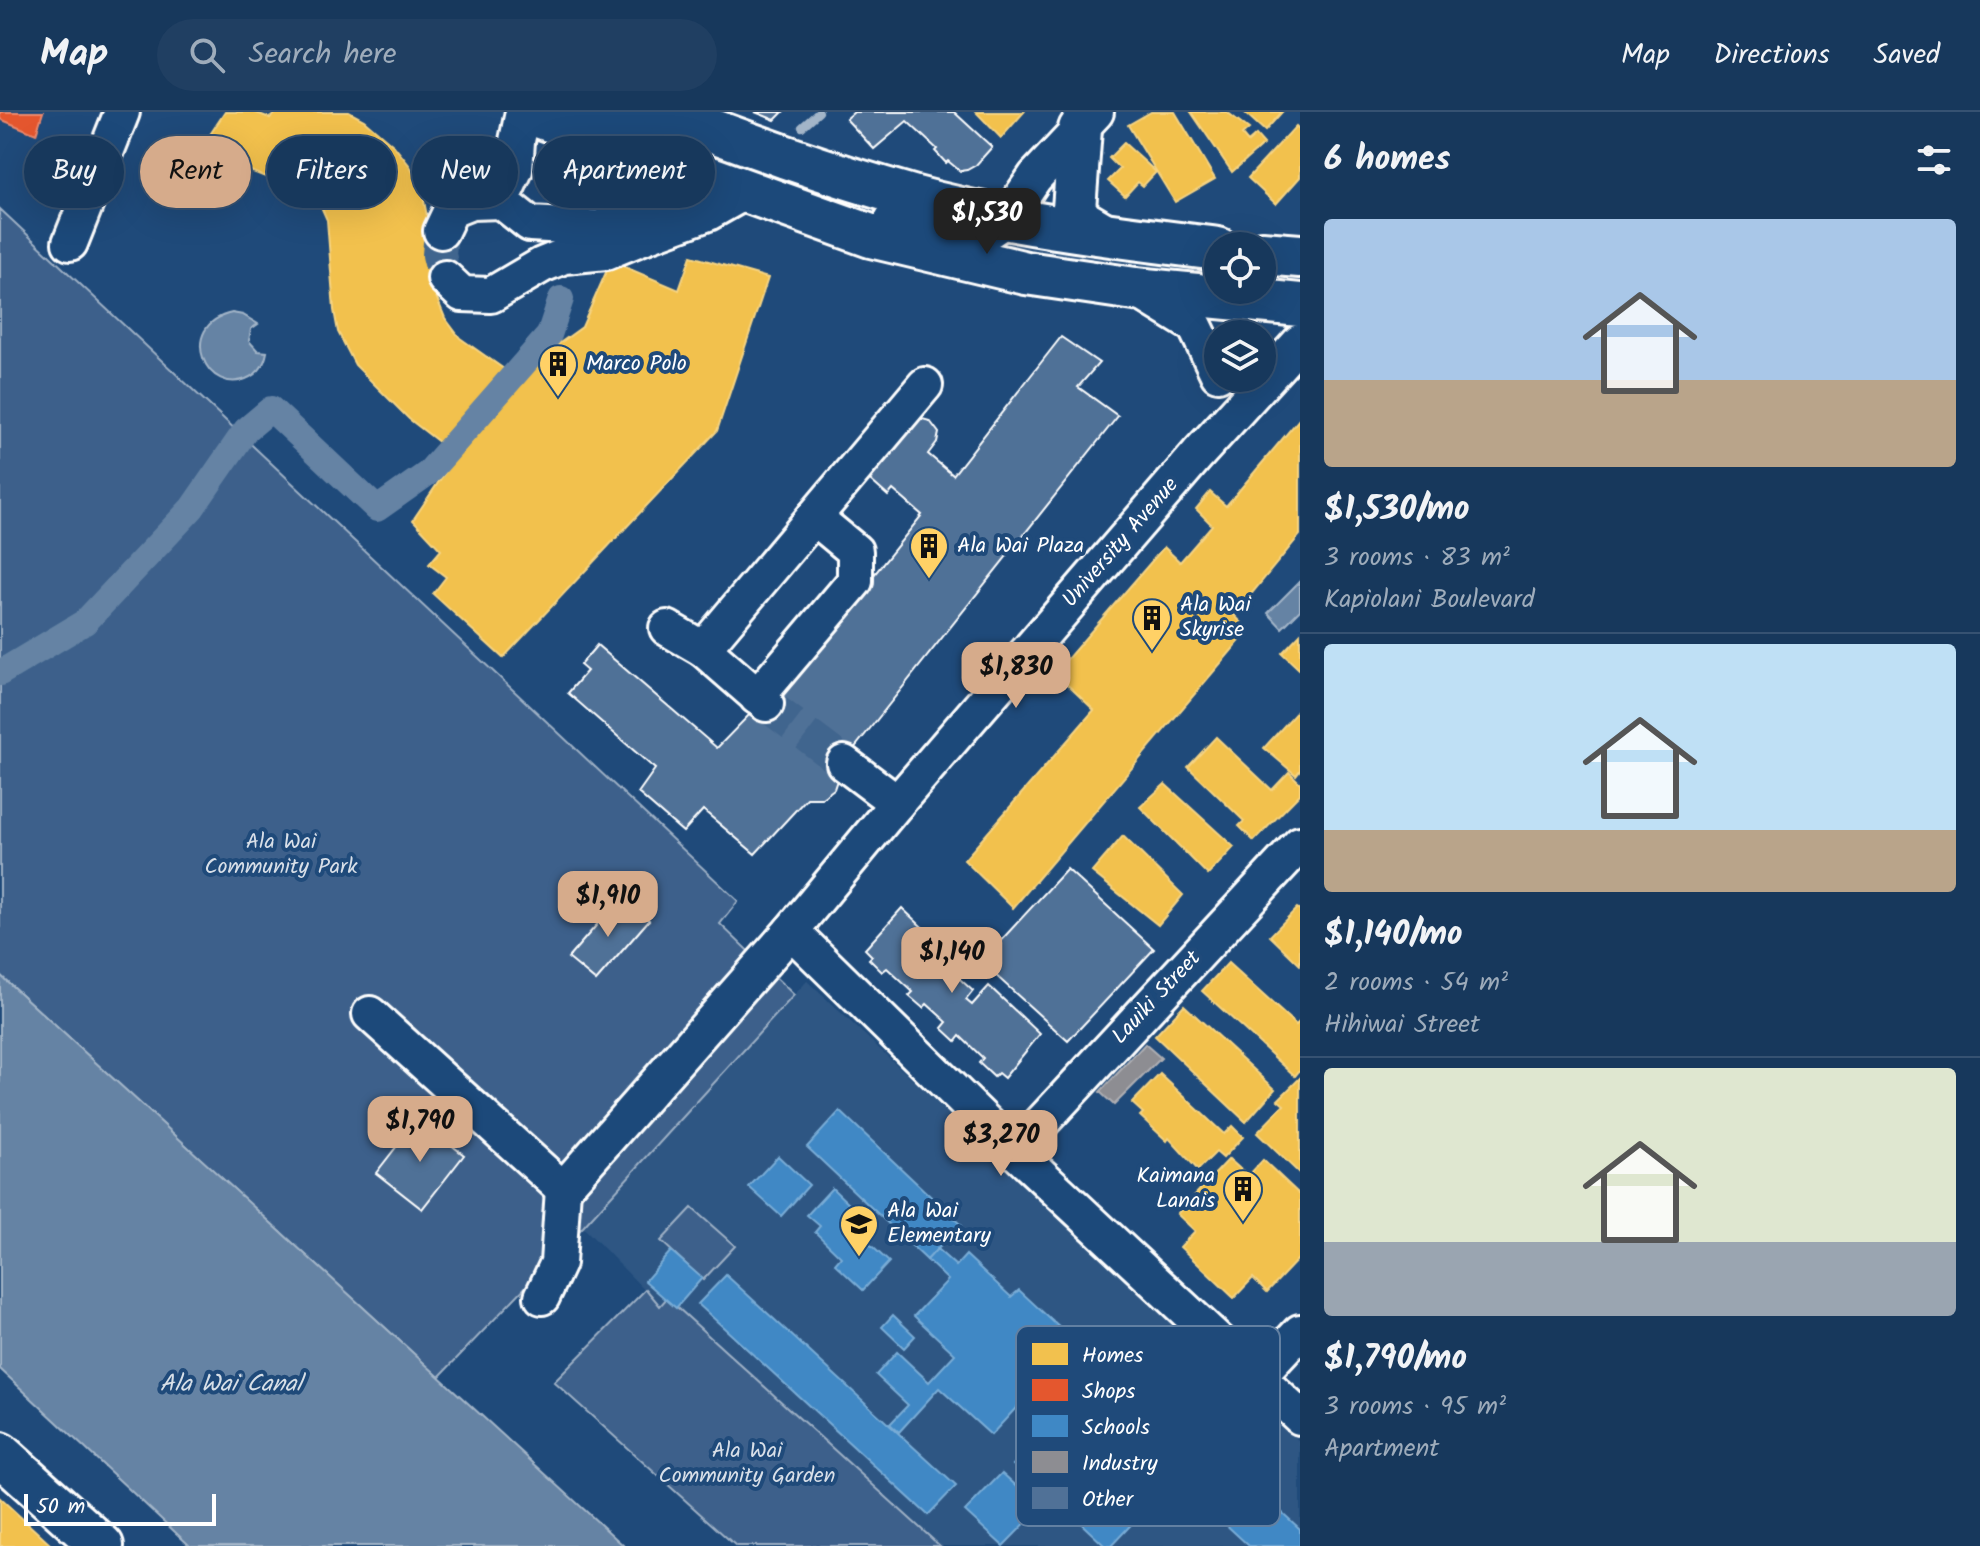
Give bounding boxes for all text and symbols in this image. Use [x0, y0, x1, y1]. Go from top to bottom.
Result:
search box [157, 19, 717, 91]
text: Map [40, 25, 109, 85]
text: Search here [249, 31, 396, 79]
icon: search [185, 33, 229, 77]
text: Map [1621, 33, 1670, 78]
text: Directions [1714, 33, 1830, 78]
text: Saved [1874, 33, 1940, 78]
text: 6 homes [1324, 133, 1450, 187]
chip: Buy [24, 136, 124, 208]
chip: Rent [140, 136, 251, 208]
chip: Filters [267, 136, 396, 208]
chip: New [412, 136, 518, 208]
chip: Apartment [534, 136, 715, 208]
icon: filters [1912, 138, 1956, 182]
pin: $1,530 [922, 188, 1052, 256]
text: $1,530 [952, 193, 1022, 235]
map controls [1204, 232, 1276, 392]
button: locate [1204, 232, 1276, 304]
icon: home [1568, 271, 1712, 415]
button: layers [1204, 320, 1276, 392]
building icon: Marco Polo [537, 343, 579, 398]
place label: Marco Polo [586, 347, 687, 382]
street label: University Avenue [1054, 470, 1188, 616]
text: $1,530/mo [1324, 483, 1470, 537]
building icon: Ala Wai Plaza [908, 525, 950, 580]
place label: Ala Wai Plaza [957, 529, 1084, 564]
text: 3 rooms · 83 m² [1324, 537, 1510, 579]
text: Kapiolani Boulevard [1324, 579, 1535, 621]
place label: Ala Wai Skyrise [1180, 588, 1251, 648]
building icon: Ala Wai Skyrise [1131, 597, 1173, 652]
pin: $1,830 [951, 642, 1081, 710]
text: $1,830 [980, 647, 1052, 689]
icon: home [1568, 696, 1712, 840]
park label: Ala Wai Community Park [204, 825, 358, 885]
pin: $1,910 [543, 871, 673, 939]
text: $1,910 [576, 876, 640, 918]
text: $1,140/mo [1324, 908, 1462, 962]
pin: $1,140 [887, 927, 1017, 995]
text: $1,140 [919, 932, 985, 974]
street label: Lauiki Street [1104, 942, 1210, 1053]
text: 2 rooms · 54 m² [1324, 962, 1508, 1004]
text: Hihiwai Street [1324, 1004, 1480, 1046]
pin: $1,790 [355, 1096, 485, 1164]
text: $1,790 [386, 1101, 454, 1143]
pin: $3,270 [936, 1110, 1066, 1178]
text: $3,270 [962, 1115, 1040, 1157]
icon: home [1568, 1120, 1712, 1264]
place label: Kaimana Lanais [1137, 1159, 1216, 1219]
building icon: Kaimana Lanais [1222, 1168, 1264, 1223]
place label: Ala Wai Elementary [887, 1194, 991, 1254]
school or university icon: Ala Wai Elementary [838, 1203, 880, 1258]
legend [1016, 1326, 1280, 1526]
text: $1,790/mo [1324, 1332, 1467, 1386]
text: Homes [1082, 1339, 1144, 1374]
water label: Ala Wai Canal [160, 1365, 306, 1404]
text: Shops [1082, 1375, 1136, 1410]
text: 3 rooms · 95 m² [1324, 1386, 1506, 1428]
text: Schools [1082, 1411, 1151, 1446]
text: Apartment [1324, 1428, 1439, 1470]
park label: Ala Wai Community Garden [658, 1434, 836, 1494]
text: Industry [1082, 1447, 1158, 1482]
text: Other [1082, 1483, 1135, 1518]
scale bar [24, 1490, 216, 1526]
text: 50 m [36, 1490, 85, 1525]

